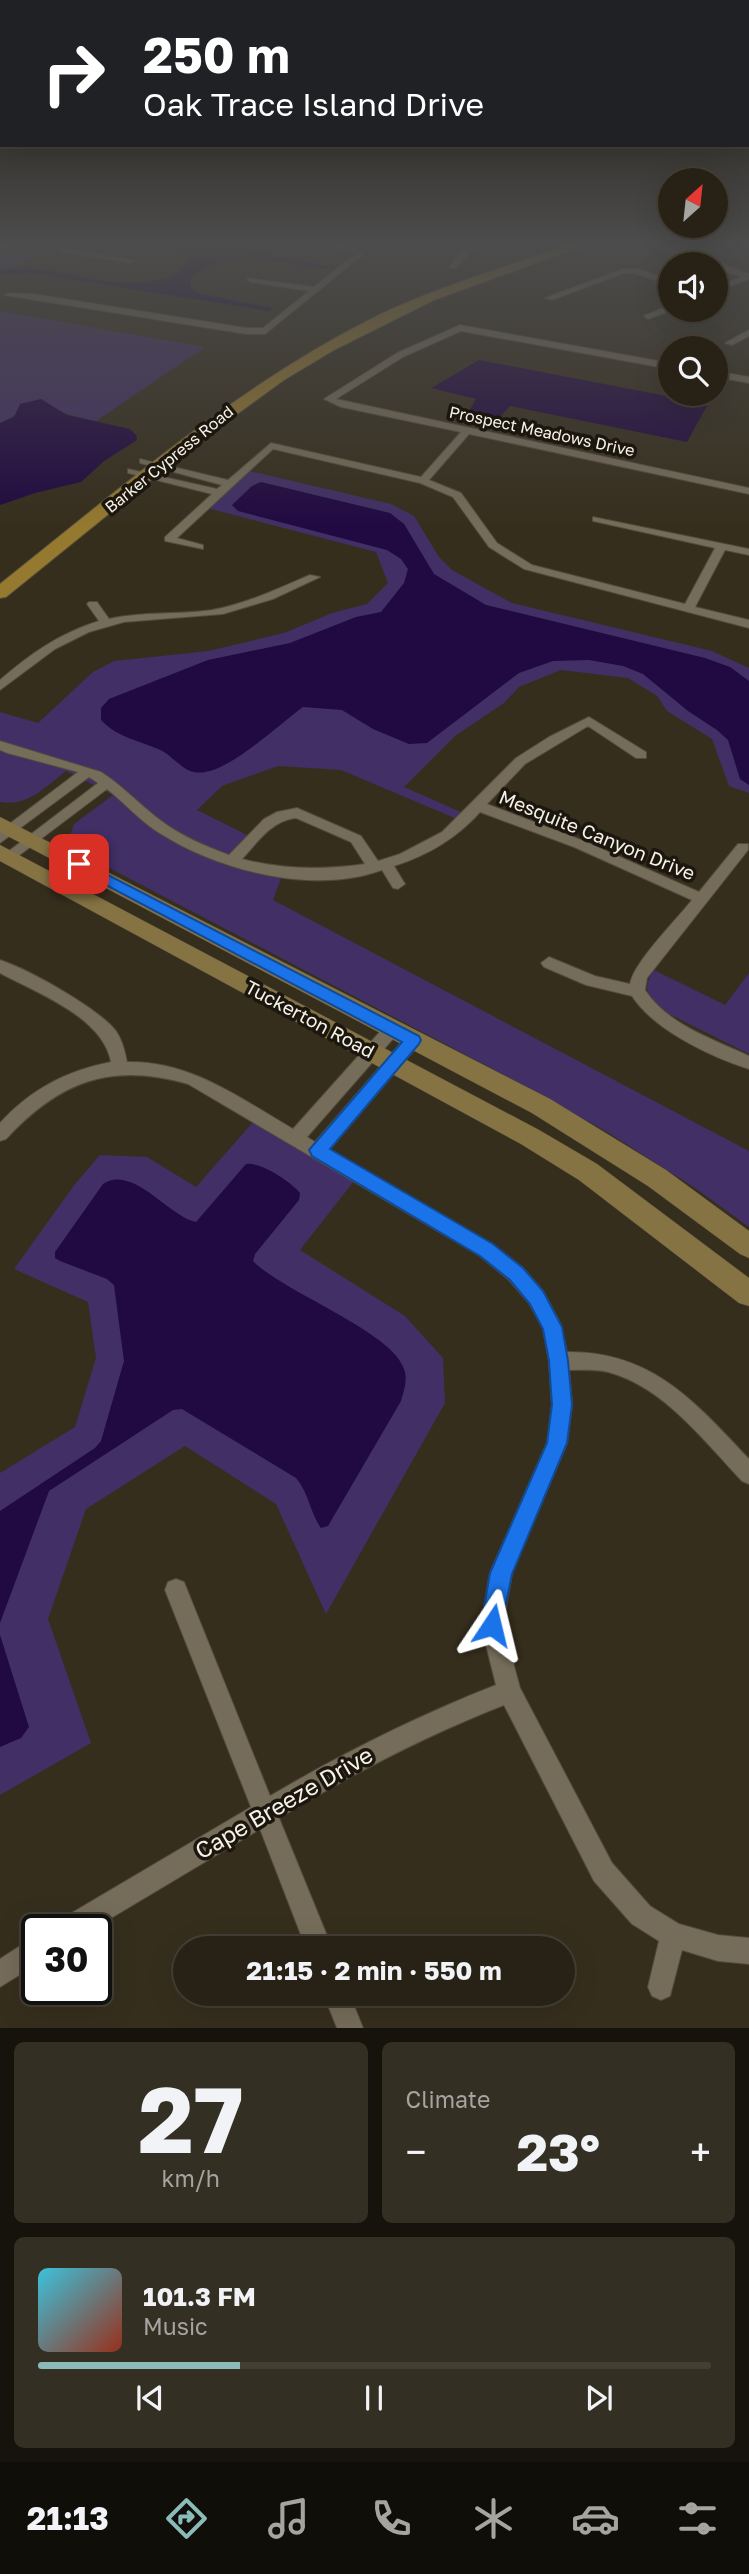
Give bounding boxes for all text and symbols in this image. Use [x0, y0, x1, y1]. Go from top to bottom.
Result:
text: 250 m [143, 25, 290, 84]
icon: right [28, 28, 119, 119]
text: Oak Trace Island Drive [143, 85, 484, 123]
north arrow [658, 168, 728, 238]
map controls [658, 168, 728, 406]
button: sound [658, 252, 728, 322]
button: search [658, 336, 728, 406]
street label: Barker Cypress Road [101, 401, 237, 517]
street label: Prospect Meadows Drive [447, 402, 637, 460]
street label: Mesquite Canyon Drive [496, 785, 698, 884]
pin [49, 834, 109, 894]
icon: arrive [60, 845, 98, 883]
street label: Tuckerton Road [242, 975, 379, 1062]
position arrow [455, 1588, 529, 1662]
street label: Cape Breeze Drive [190, 1740, 377, 1864]
speed limit sign: 30 [21, 1914, 112, 2005]
text: 21:15 · 2 min · 550 m [246, 1955, 502, 1986]
text: 27 [138, 2064, 243, 2173]
text: Climate [406, 2085, 490, 2113]
text: 23° [516, 2120, 600, 2182]
text: − [406, 2129, 426, 2174]
text: + [690, 2129, 711, 2174]
text: km/h [161, 2164, 220, 2192]
text: 101.3 FM [143, 2281, 256, 2312]
text: Music [143, 2312, 208, 2340]
icon: previous [131, 2379, 169, 2417]
icon: pause [355, 2379, 393, 2417]
icon: next [580, 2379, 618, 2417]
icon: directions [162, 2494, 211, 2543]
icon: music [264, 2494, 313, 2543]
icon: phone [367, 2494, 416, 2543]
icon: climate [469, 2494, 518, 2543]
icon: car [571, 2494, 620, 2543]
icon: filters [673, 2494, 722, 2543]
text: 21:13 [27, 2499, 109, 2537]

